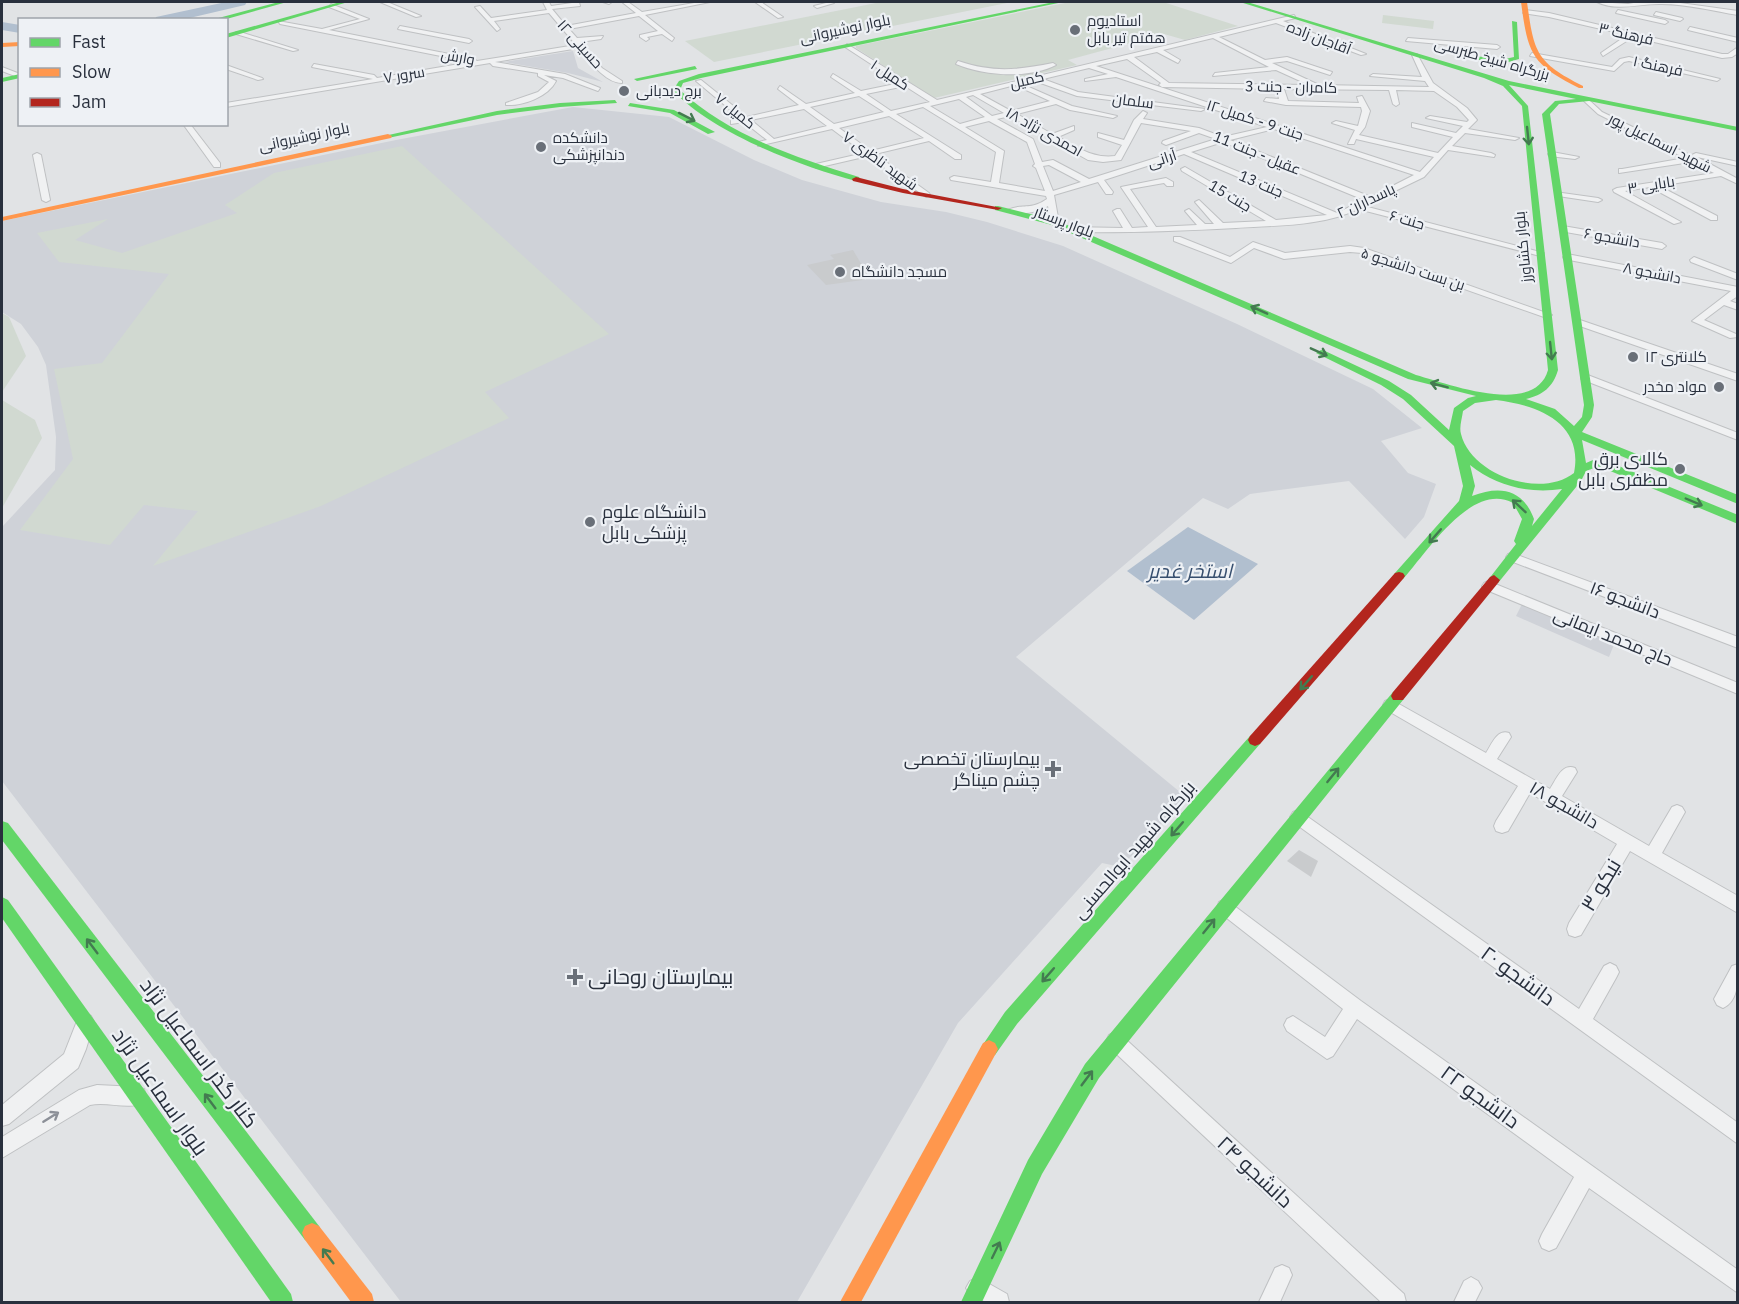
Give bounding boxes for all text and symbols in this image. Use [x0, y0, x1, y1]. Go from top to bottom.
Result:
street label: بلوار نوشیروانی [798, 10, 892, 48]
place label: استادیوم هفتم تیر بابل [1087, 11, 1166, 48]
street label: حسینی ۱۲ [553, 15, 607, 73]
street label: آقاجان زاده [1284, 17, 1354, 59]
legend [18, 18, 228, 126]
street label: فرهنگ ۳ [1597, 18, 1655, 49]
marker: استادیوم هفتم تیر بابل [1068, 23, 1082, 37]
text: Fast [72, 30, 106, 53]
street label: بزرگراه شیخ طبرسی [1432, 33, 1552, 86]
street label: وارش [439, 44, 477, 70]
street label: فرهنگ ۱ [1631, 51, 1685, 80]
street label: کمیل ۱ [867, 55, 913, 95]
text: Slow [72, 60, 111, 83]
street label: سرور ۷ [382, 62, 426, 87]
street label: کمیل [1008, 66, 1046, 94]
street label: کامران - جنت 3 [1245, 76, 1337, 98]
place label: برج دیدبانی [636, 81, 702, 102]
marker: برج دیدبانی [617, 84, 631, 98]
street label: کمیل ۷ [710, 88, 760, 134]
street label: سلمان [1111, 89, 1155, 113]
text: Jam [72, 90, 107, 113]
street label: جنت 9 - کمیل ۱۲ [1204, 95, 1306, 145]
street label: احمدی نژاد ۱۸ [1002, 103, 1086, 161]
street label: شهید اسماعیل پور [1604, 108, 1715, 178]
one-way arrow [677, 112, 695, 124]
street label: بلوار نوشیروانی [257, 118, 351, 156]
one-way arrow [1523, 125, 1534, 145]
street label: عقیل - جنت 11 [1210, 126, 1304, 180]
street label: شهید ناظری ۷ [838, 127, 922, 195]
place label: دانشکده دندانپزشکی [553, 128, 625, 165]
marker: دانشکده دندانپزشکی [534, 140, 548, 154]
street label: آرانی [1145, 145, 1179, 173]
street label: جنت 13 [1236, 166, 1286, 201]
street label: بابایی ۳ [1626, 171, 1676, 199]
street label: جنت 15 [1205, 175, 1255, 216]
street label: پاسداران ۲ [1334, 179, 1398, 223]
street label: بلوار پرستار [1030, 201, 1097, 243]
street label: جنت ۶ [1387, 205, 1427, 234]
street label: بلوار کشاورز [1509, 210, 1536, 285]
street label: دانشجو ۶ [1583, 223, 1642, 252]
street label: بن بست دانشجو ۵ [1358, 243, 1468, 295]
street label: دانشجو ۸ [1621, 258, 1683, 287]
place label: مسجد دانشگاه [852, 262, 947, 281]
marker: مسجد دانشگاه [833, 265, 847, 279]
one-way arrow [1250, 304, 1268, 316]
one-way arrow [1546, 340, 1557, 360]
one-way arrow [1309, 347, 1327, 359]
place label: کلانتری ۱۲ [1645, 347, 1707, 367]
marker: کلانتری ۱۲ [1626, 350, 1640, 364]
place label: مواد مخدر [1642, 377, 1707, 396]
one-way arrow [1429, 379, 1448, 391]
marker: مواد مخدر [1712, 380, 1726, 394]
place label: کالای برق مظفری بابل [1578, 447, 1668, 491]
marker: کالای برق مظفری بابل [1673, 462, 1687, 476]
one-way arrow [1685, 497, 1703, 508]
one-way arrow [1512, 499, 1527, 513]
place label: دانشگاه علوم پزشکی بابل [602, 500, 707, 545]
marker: دانشگاه علوم پزشکی بابل [583, 515, 597, 529]
one-way arrow [1428, 528, 1442, 543]
water label: استخر غدیر [1145, 557, 1235, 584]
street label: دانشجو ۱۶ [1587, 576, 1664, 623]
street label: حاج محمد ایمانی [1550, 602, 1676, 672]
one-way arrow [1299, 675, 1313, 690]
place label: بیمارستان تخصصی چشم میناگر [904, 747, 1040, 792]
marker: بیمارستان تخصصی چشم میناگر [1044, 760, 1062, 778]
one-way arrow [1326, 768, 1340, 783]
street label: بزرگراه شهید ابوالحسنی [1067, 776, 1200, 923]
street label: دانشجو ۱۸ [1526, 776, 1603, 834]
one-way arrow [1170, 821, 1184, 836]
street label: نیکو ۳ [1573, 853, 1627, 916]
one-way arrow [1203, 918, 1216, 934]
one-way arrow [85, 938, 98, 954]
street label: دانشجو ۲۰ [1476, 939, 1561, 1012]
place label: بیمارستان روحانی [588, 962, 733, 990]
one-way arrow [1041, 967, 1055, 982]
marker: بیمارستان روحانی [566, 968, 584, 986]
street label: کنار گذر اسماعیل نژاد [134, 972, 266, 1133]
street label: بلوار اسماعیل نژاد [106, 1022, 215, 1161]
street label: دانشجو ۲۲ [1435, 1058, 1526, 1134]
one-way arrow [1081, 1070, 1093, 1086]
one-way arrow [204, 1093, 217, 1109]
one-way arrow [42, 1111, 59, 1123]
street label: دانشجو ۲۴ [1212, 1129, 1300, 1214]
one-way arrow [990, 1241, 1002, 1259]
one-way arrow [322, 1248, 335, 1264]

